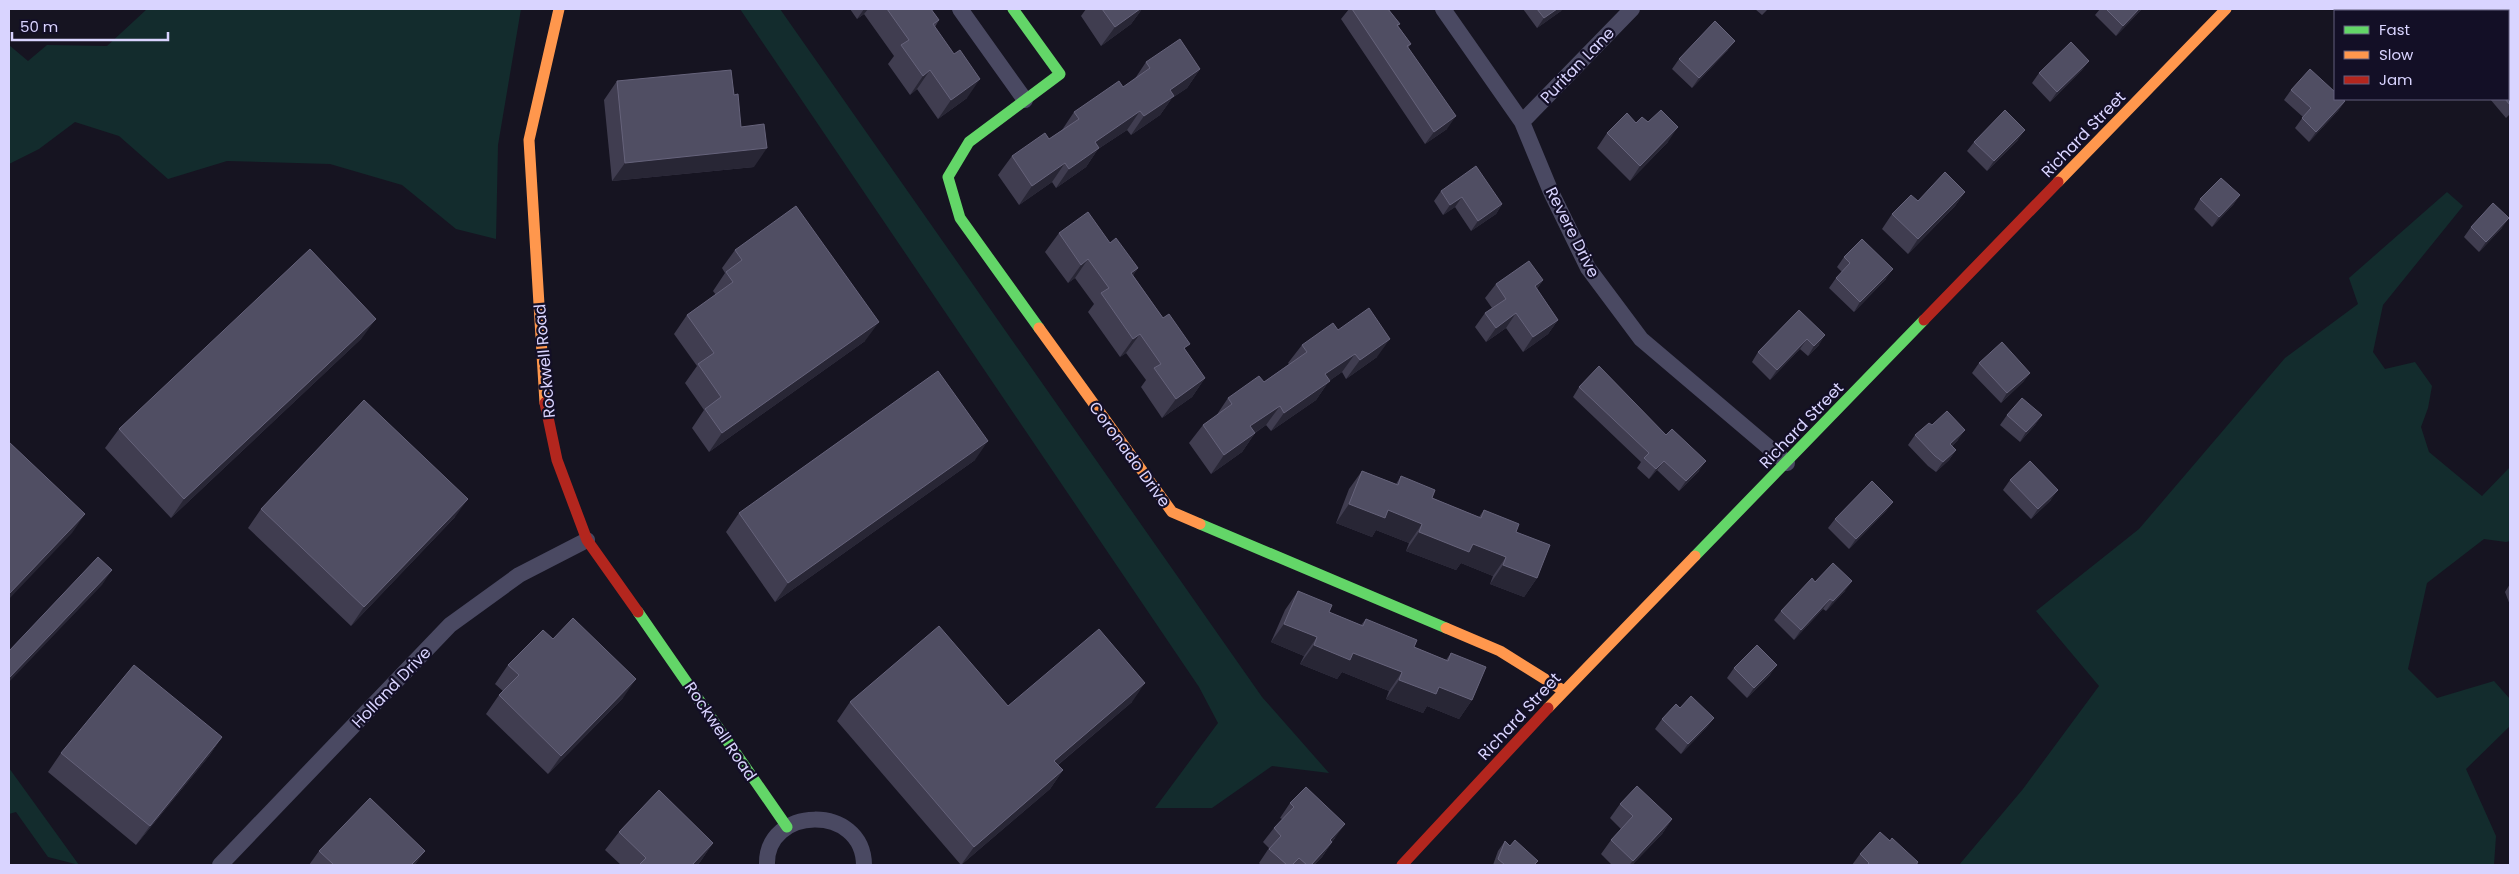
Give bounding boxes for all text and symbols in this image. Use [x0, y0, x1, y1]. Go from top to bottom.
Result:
scale bar [12, 10, 169, 42]
legend [2334, 10, 2509, 100]
text: 50 m [20, 16, 58, 37]
text: Fast [2379, 19, 2410, 40]
street label: Puritan Lane [1535, 22, 1620, 109]
text: Slow [2379, 44, 2414, 65]
text: Jam [2379, 69, 2413, 90]
street label: Richard Street [2036, 86, 2131, 183]
street label: Revere Drive [1540, 183, 1605, 282]
street label: Rockwell Road [528, 303, 561, 419]
street label: Richard Street [1754, 377, 1849, 474]
street label: Coronado Drive [1083, 397, 1176, 512]
street label: Holland Drive [346, 641, 436, 733]
street label: Richard Street [1473, 667, 1566, 765]
street label: Rockwell Road [679, 677, 762, 785]

